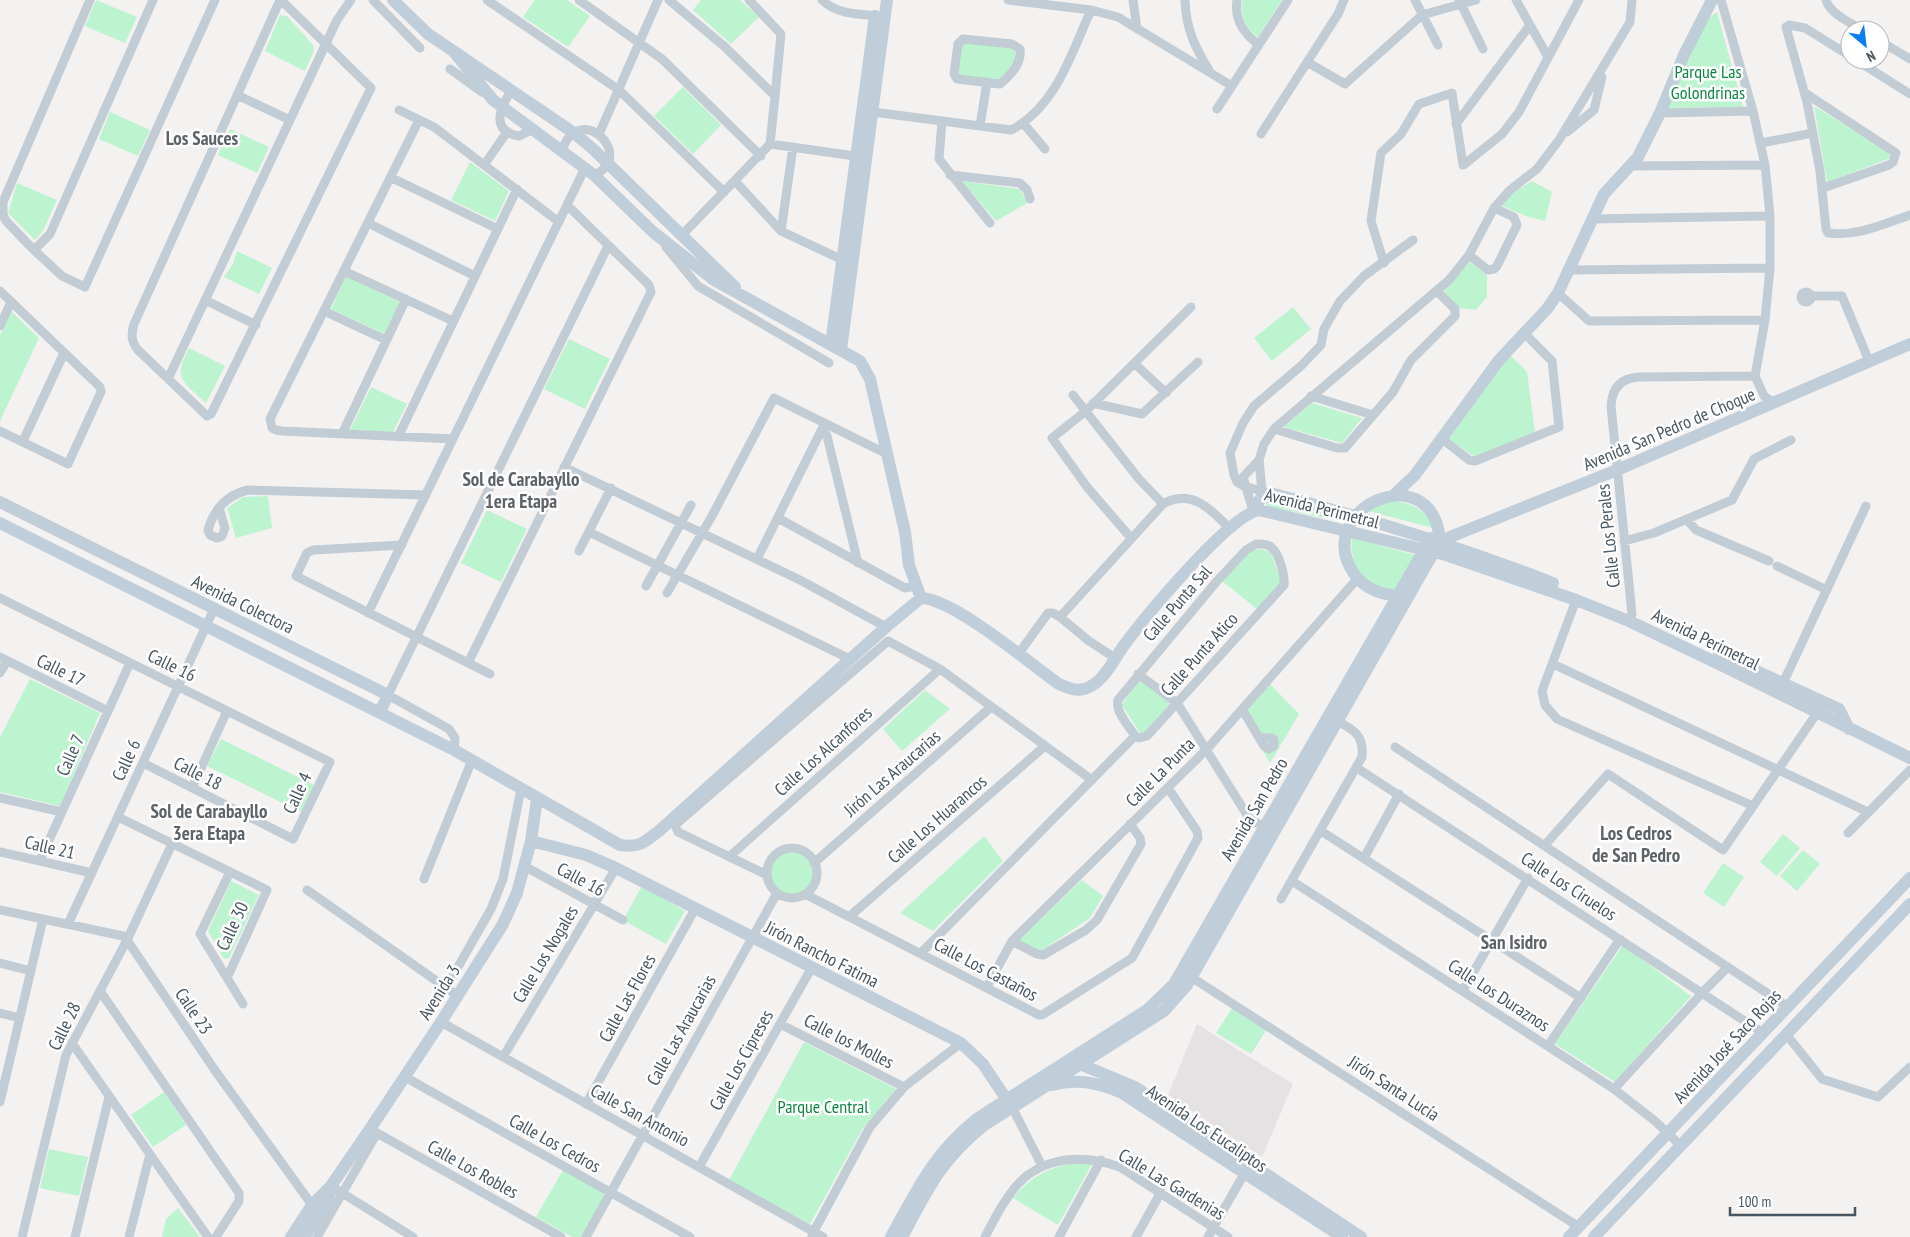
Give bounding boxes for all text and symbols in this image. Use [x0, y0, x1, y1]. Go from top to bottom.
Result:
north arrow [1840, 20, 1890, 70]
text: N [1864, 47, 1879, 66]
park label: Parque Las Golondrinas [1671, 60, 1745, 104]
district label: Los Sauces [166, 126, 239, 150]
street label: Avenida San Pedro de Choque [1579, 382, 1759, 476]
district label: Sol de Carabayllo 1era Etapa [463, 467, 579, 513]
street label: Avenida Perimetral [1262, 483, 1382, 534]
street label: Calle Los Perales [1591, 483, 1625, 589]
street label: Calle Punta Sal [1138, 560, 1217, 646]
street label: Avenida Colectora [188, 569, 298, 639]
street label: Avenida Perimetral [1648, 603, 1764, 675]
street label: Calle Punta Atico [1155, 607, 1243, 701]
street label: Calle 16 [144, 643, 200, 687]
street label: Calle 17 [33, 648, 89, 692]
street label: Calle Los Alcanfores [769, 701, 877, 801]
street label: Jirón Las Araucarias [838, 725, 945, 822]
street label: Calle 7 [51, 731, 89, 779]
street label: Calle La Punta [1121, 733, 1199, 811]
street label: Calle 6 [107, 736, 145, 784]
street label: Calle 18 [170, 751, 226, 795]
street label: Avenida San Pedro [1215, 753, 1293, 865]
street label: Calle 4 [278, 769, 316, 817]
street label: Calle Los Huarancos [883, 770, 991, 868]
district label: Sol de Carabayllo 3era Etapa [151, 799, 267, 845]
district label: Los Cedros de San Pedro [1592, 821, 1680, 867]
street label: Calle 21 [23, 830, 77, 864]
street label: Calle Los Ciruelos [1517, 847, 1621, 925]
street label: Calle 16 [553, 857, 609, 901]
street label: Calle 30 [211, 898, 253, 954]
street label: Calle Los Nogales [507, 901, 583, 1007]
street label: Jirón Rancho Fatima [760, 915, 883, 993]
district label: San Isidro [1481, 930, 1547, 954]
street label: Calle Los Castaños [930, 932, 1042, 1006]
street label: Calle Las Flores [593, 950, 661, 1046]
street label: Calle Los Duraznos [1444, 954, 1554, 1036]
street label: Avenida 3 [413, 960, 465, 1024]
street label: Calle Las Araucarias [641, 971, 721, 1089]
street label: Calle 23 [170, 983, 218, 1039]
street label: Avenida José Saco Rojas [1668, 984, 1786, 1108]
street label: Calle 28 [42, 998, 86, 1054]
street label: Calle Los Cipreses [704, 1006, 778, 1114]
street label: Calle los Molles [800, 1009, 898, 1073]
street label: Jirón Santa Lucía [1343, 1049, 1444, 1126]
street label: Calle San Antonio [587, 1078, 694, 1152]
street label: Avenida Los Eucaliptos [1142, 1079, 1272, 1177]
park label: Parque Central [778, 1095, 869, 1118]
street label: Calle Los Cedros [505, 1108, 605, 1178]
street label: Calle Los Robles [423, 1135, 523, 1203]
street label: Calle Las Gardenias [1114, 1143, 1230, 1225]
scale bar [1730, 1184, 1855, 1216]
text: 100 m [1738, 1192, 1771, 1211]

